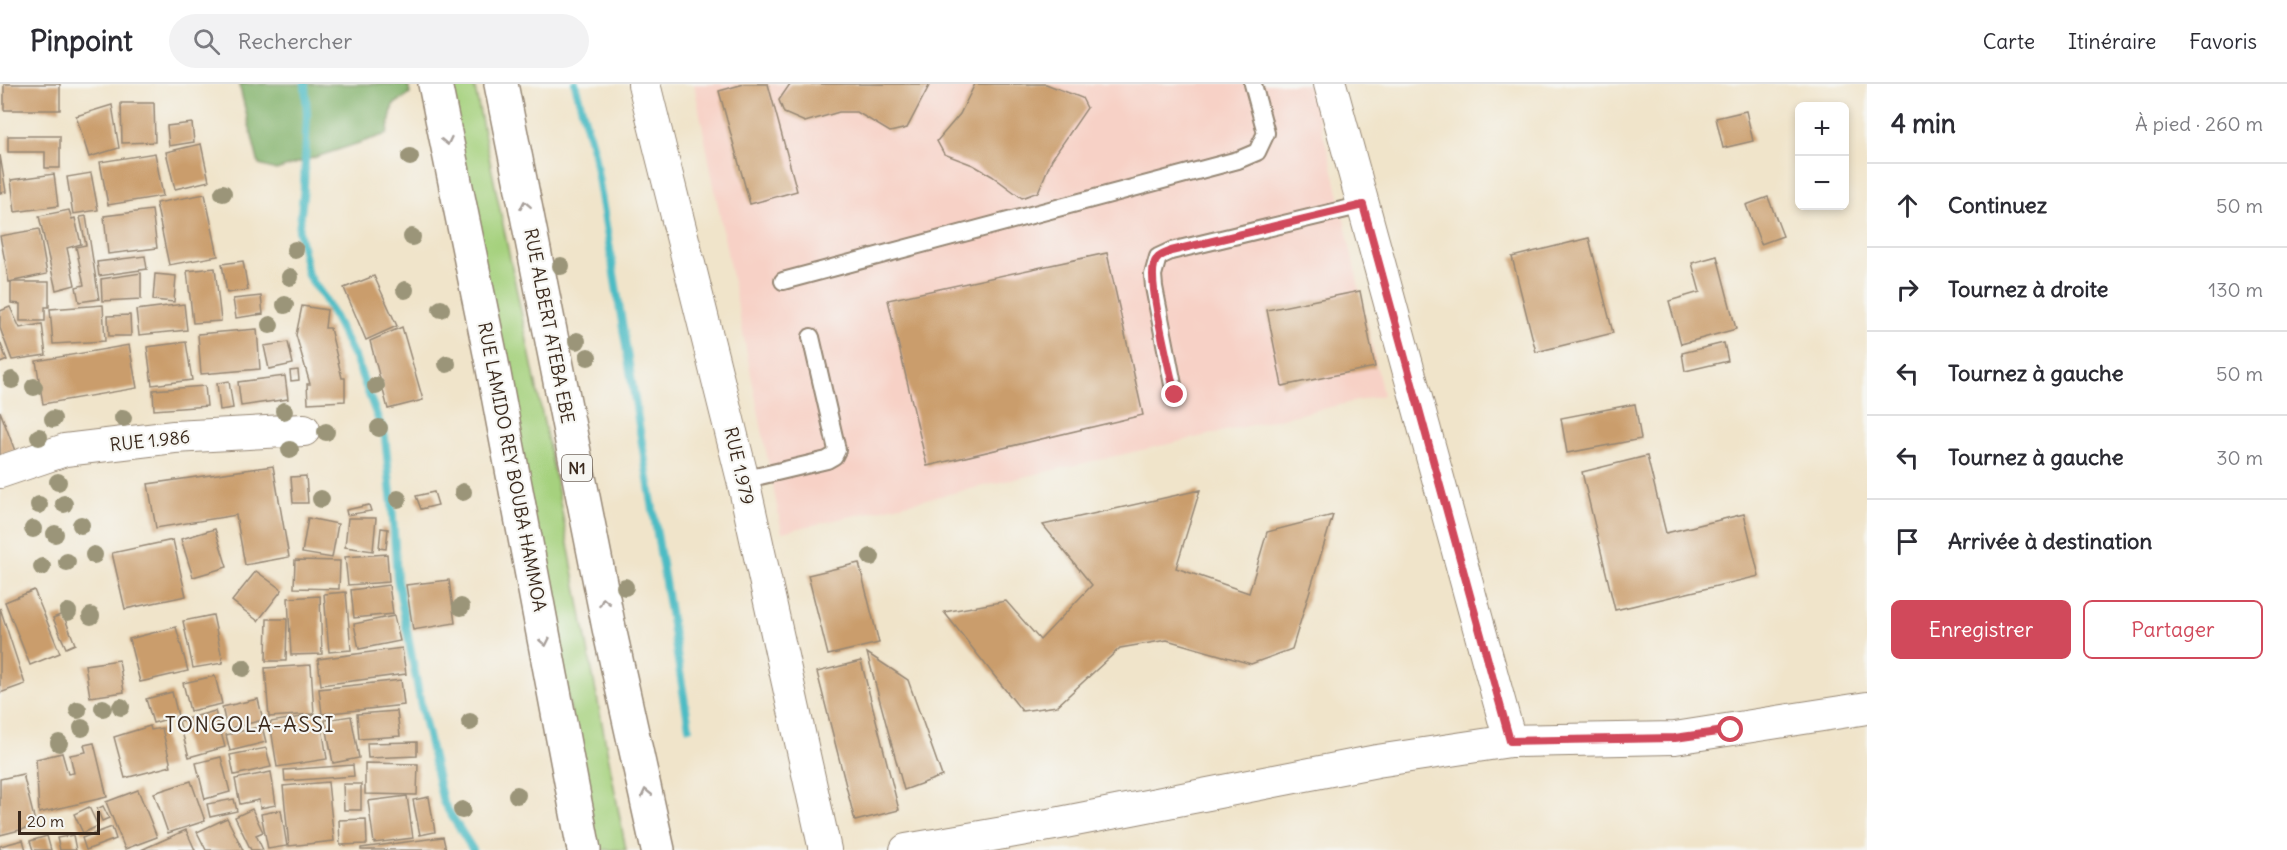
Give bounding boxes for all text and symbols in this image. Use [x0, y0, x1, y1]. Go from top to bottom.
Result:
search box [169, 14, 589, 68]
text: Pinpoint [30, 23, 133, 59]
icon: search [190, 25, 223, 58]
text: Rechercher [238, 27, 352, 55]
text: Carte [1983, 28, 2035, 55]
text: Itinéraire [2068, 28, 2156, 55]
text: Favoris [2189, 28, 2257, 55]
map controls [1795, 102, 1849, 210]
button: + [1795, 102, 1849, 156]
text: 4 min [1891, 107, 1956, 140]
text: À pied · 260 m [2135, 111, 2263, 136]
one-way arrow [440, 136, 453, 146]
button: − [1795, 156, 1849, 210]
icon: ahead [1891, 189, 1924, 222]
text: Continuez [1948, 191, 2047, 219]
text: 50 m [2216, 193, 2263, 218]
one-way arrow [519, 200, 532, 210]
street label: RUE ALBERT ATEBA EBE [519, 226, 580, 425]
icon: right [1891, 273, 1924, 306]
text: Tournez à droite [1948, 275, 2108, 303]
text: 130 m [2208, 277, 2263, 302]
street label: RUE LAMIDO REY BOUBA HAMMOA [473, 320, 552, 614]
icon: left [1891, 357, 1924, 390]
text: Tournez à gauche [1948, 359, 2124, 387]
text: 50 m [2216, 361, 2263, 386]
route end [1161, 381, 1187, 407]
street label: RUE 1.986 [109, 425, 191, 456]
street label: RUE 1.979 [719, 425, 760, 507]
icon: left [1891, 441, 1924, 474]
text: Tournez à gauche [1948, 443, 2124, 471]
text: 30 m [2216, 445, 2263, 470]
road number: N1 [562, 455, 592, 481]
icon: arrive [1891, 525, 1924, 558]
text: Arrivée à destination [1948, 527, 2152, 555]
one-way arrow [598, 598, 611, 608]
button: Enregistrer [1891, 600, 2071, 659]
button: Partager [2083, 600, 2263, 659]
one-way arrow [538, 637, 551, 647]
district label: TONGOLA-ASSI [165, 711, 335, 738]
route start [1717, 716, 1743, 742]
one-way arrow [640, 788, 653, 798]
scale bar [18, 808, 100, 836]
text: 20 m [27, 811, 64, 831]

